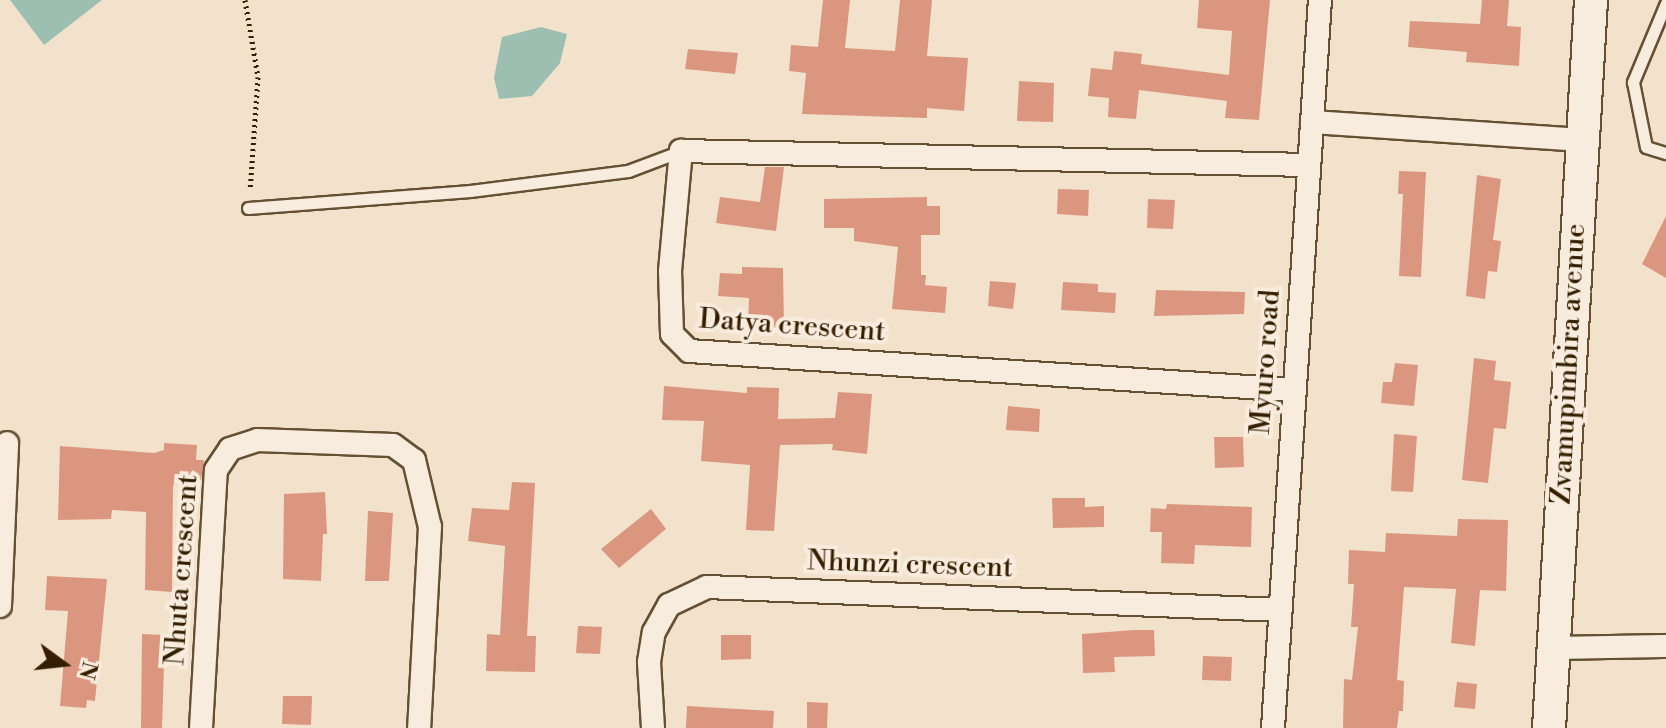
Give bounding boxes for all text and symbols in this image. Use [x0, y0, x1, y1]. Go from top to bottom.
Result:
street label: Zvamupimbira avenue [1545, 223, 1593, 505]
street label: Myuro road [1244, 288, 1288, 436]
street label: Datya crescent [698, 303, 886, 349]
street label: Nhuta crescent [159, 474, 205, 666]
street label: Nhunzi crescent [807, 545, 1013, 585]
north arrow [24, 624, 104, 704]
text: N [72, 658, 103, 682]

